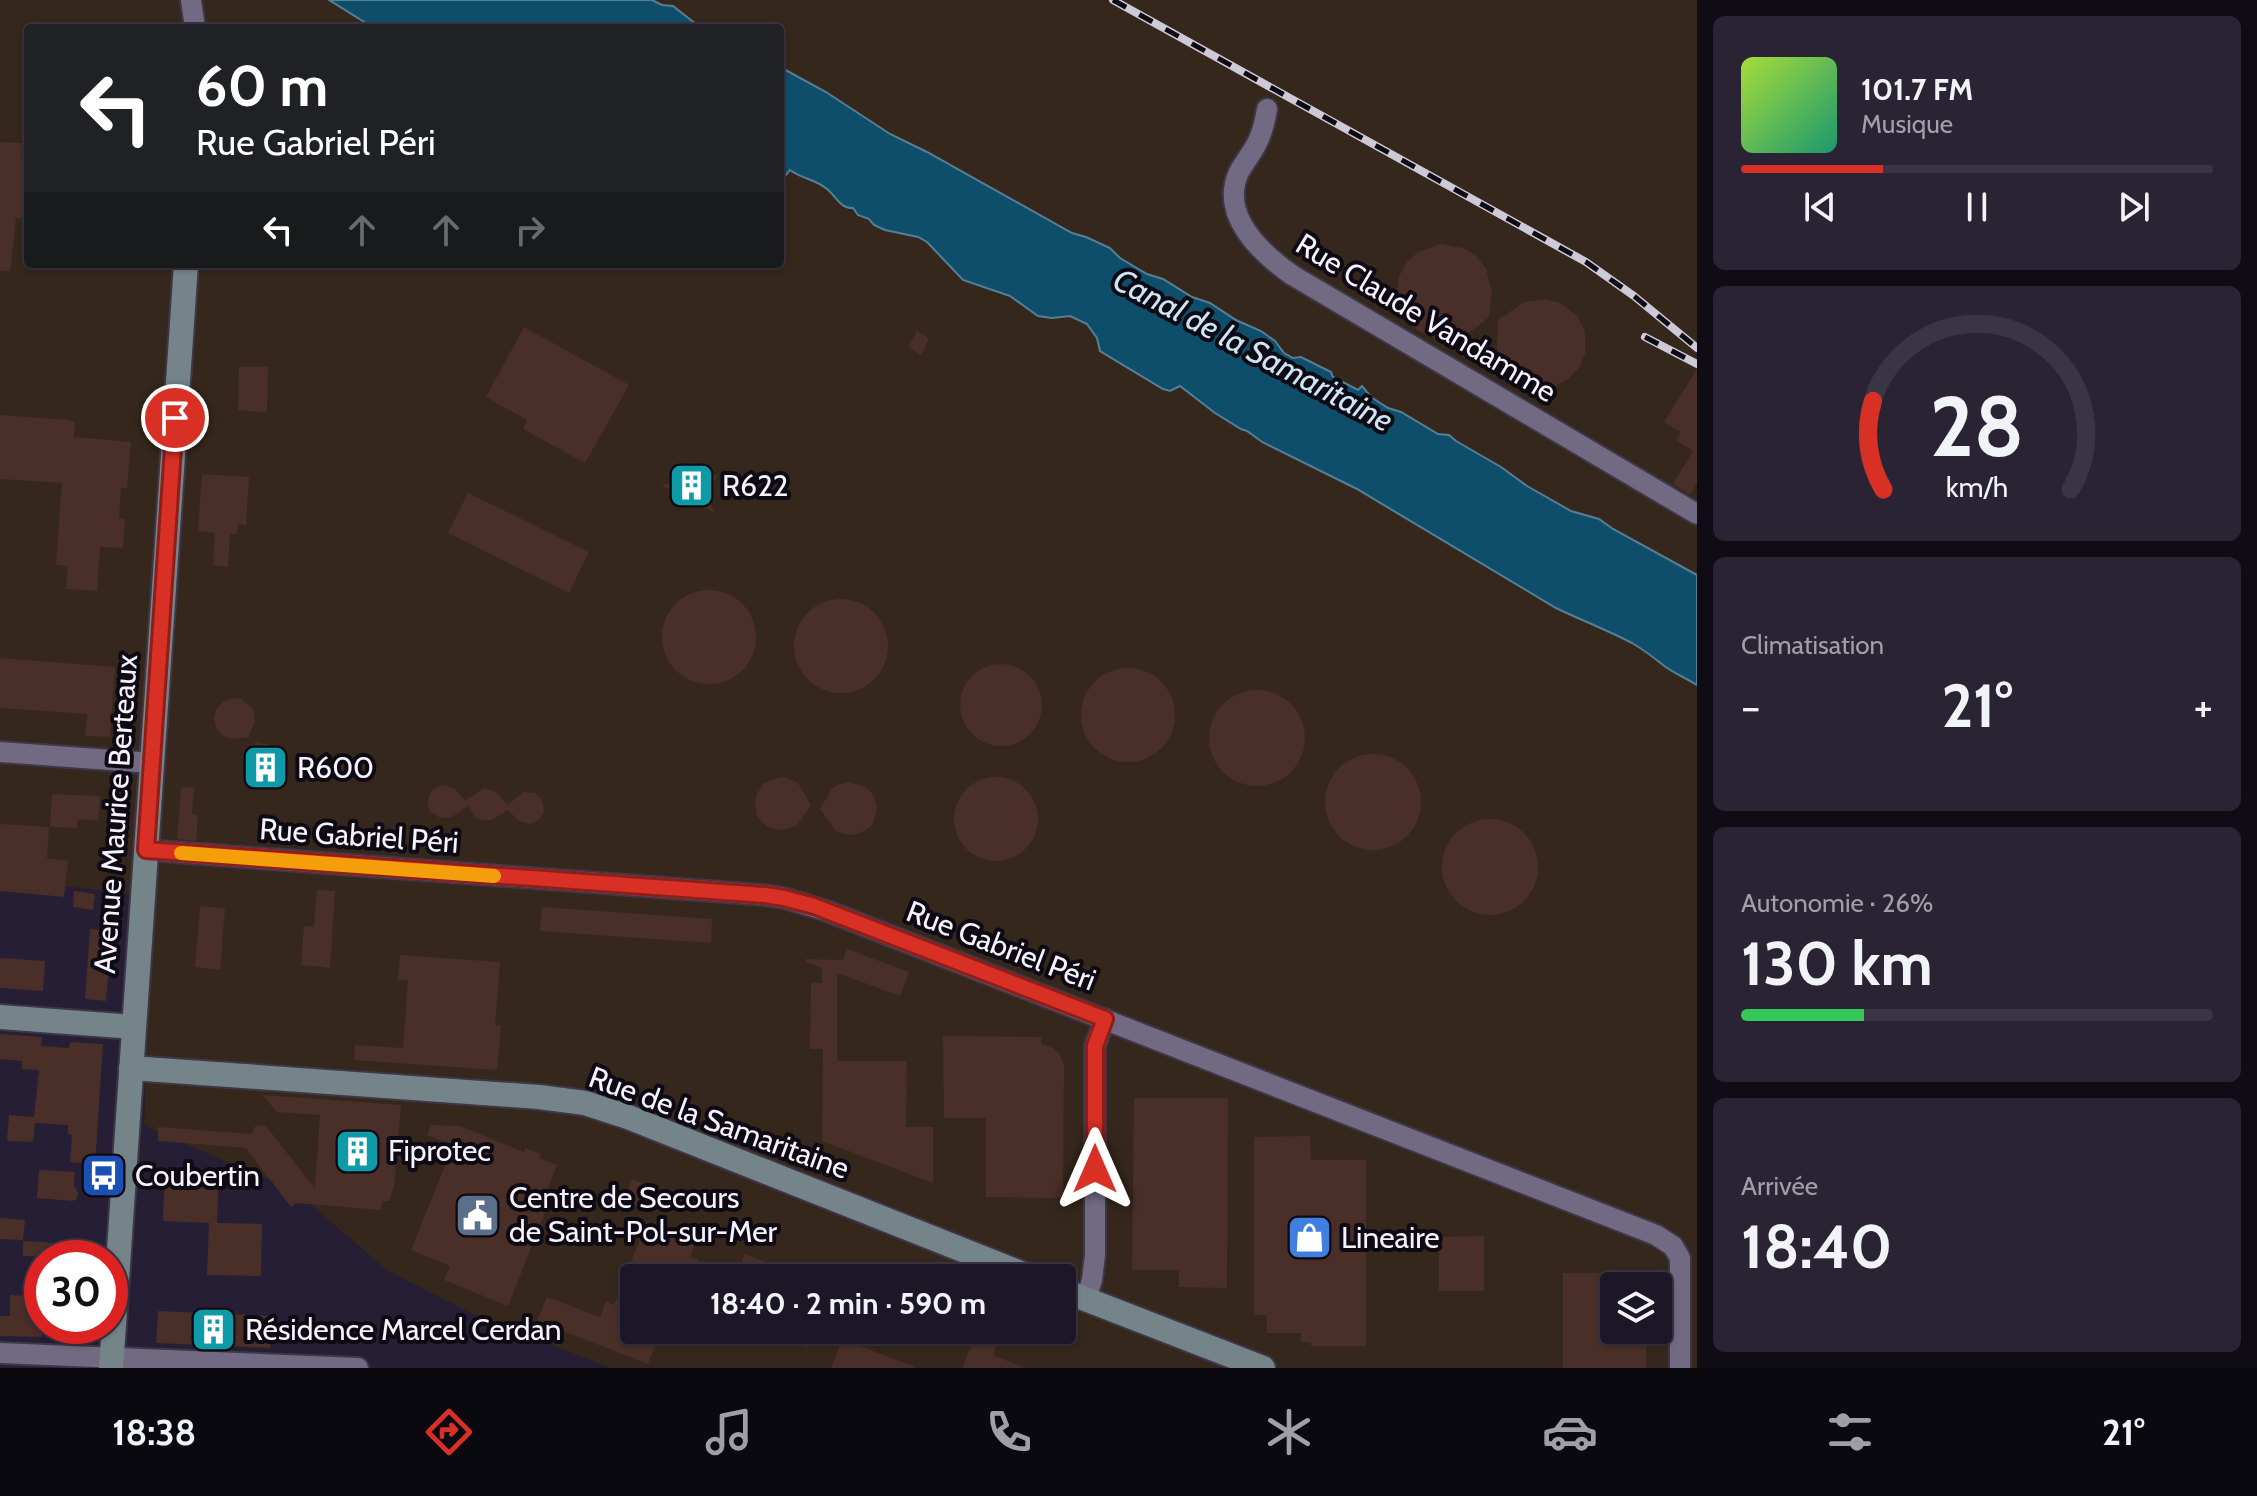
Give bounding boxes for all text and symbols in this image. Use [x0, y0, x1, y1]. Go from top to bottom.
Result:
text: 60 m [196, 52, 328, 120]
icon: left [64, 56, 168, 160]
text: 101.7 FM [1861, 71, 1973, 108]
text: Musique [1861, 108, 1953, 140]
text: Rue Gabriel Péri [196, 120, 436, 164]
icon: previous [1798, 185, 1842, 229]
icon: pause [1955, 185, 1999, 229]
icon: next [2112, 185, 2156, 229]
icon: left [256, 208, 300, 252]
icon: ahead [340, 208, 384, 252]
icon: ahead [424, 208, 468, 252]
icon: right [508, 208, 552, 252]
street label: Rue Claude Vandamme [1289, 225, 1563, 410]
water label: Canal de la Samaritaine [1107, 259, 1400, 440]
text: 28 [1930, 375, 2024, 476]
pin [141, 384, 209, 452]
icon: arrive [153, 396, 197, 440]
building icon: R622 [667, 462, 715, 510]
place label: R622 [722, 467, 789, 504]
text: km/h [1946, 469, 2008, 504]
text: Climatisation [1741, 629, 1884, 661]
street label: Avenue Maurice Berteaux [86, 653, 145, 975]
text: 21° [1941, 669, 2013, 742]
text: − [1741, 680, 1760, 733]
text: + [2194, 680, 2213, 733]
building icon: R600 [242, 744, 290, 792]
place label: R600 [297, 749, 374, 786]
street label: Rue Gabriel Péri [258, 810, 460, 861]
text: Autonomie · 26% [1741, 887, 1933, 919]
street label: Rue Gabriel Péri [901, 892, 1101, 999]
text: 130 km [1741, 927, 1933, 1000]
street label: Rue de la Samaritaine [584, 1058, 854, 1187]
building icon: Fiprotec [333, 1127, 381, 1175]
position arrow [1053, 1127, 1137, 1211]
place label: Fiprotec [388, 1132, 491, 1169]
bus stop icon: Coubertin [80, 1152, 128, 1200]
place label: Coubertin [135, 1157, 260, 1194]
text: Arrivée [1741, 1170, 1818, 1202]
place label: Centre de Secours de Saint-Pol-sur-Mer [509, 1179, 778, 1250]
public building icon: Centre de Secours de Saint-Pol-sur-Mer [454, 1191, 502, 1239]
text: 18:40 [1741, 1210, 1892, 1283]
shop icon: Lineaire [1286, 1214, 1334, 1262]
place label: Lineaire [1341, 1219, 1440, 1256]
speed limit sign: 30 [24, 1240, 128, 1344]
map controls [1600, 1272, 1672, 1344]
button: layers [1600, 1272, 1672, 1344]
text: 18:40 · 2 min · 590 m [710, 1285, 986, 1322]
building icon: Résidence Marcel Cerdan [190, 1306, 238, 1354]
place label: Résidence Marcel Cerdan [245, 1311, 562, 1348]
icon: directions [421, 1404, 477, 1460]
icon: music [701, 1404, 757, 1460]
icon: phone [981, 1404, 1037, 1460]
icon: climate [1261, 1404, 1317, 1460]
icon: car [1542, 1404, 1598, 1460]
icon: filters [1822, 1404, 1878, 1460]
text: 18:38 [112, 1410, 196, 1454]
text: 21° [2102, 1410, 2145, 1454]

